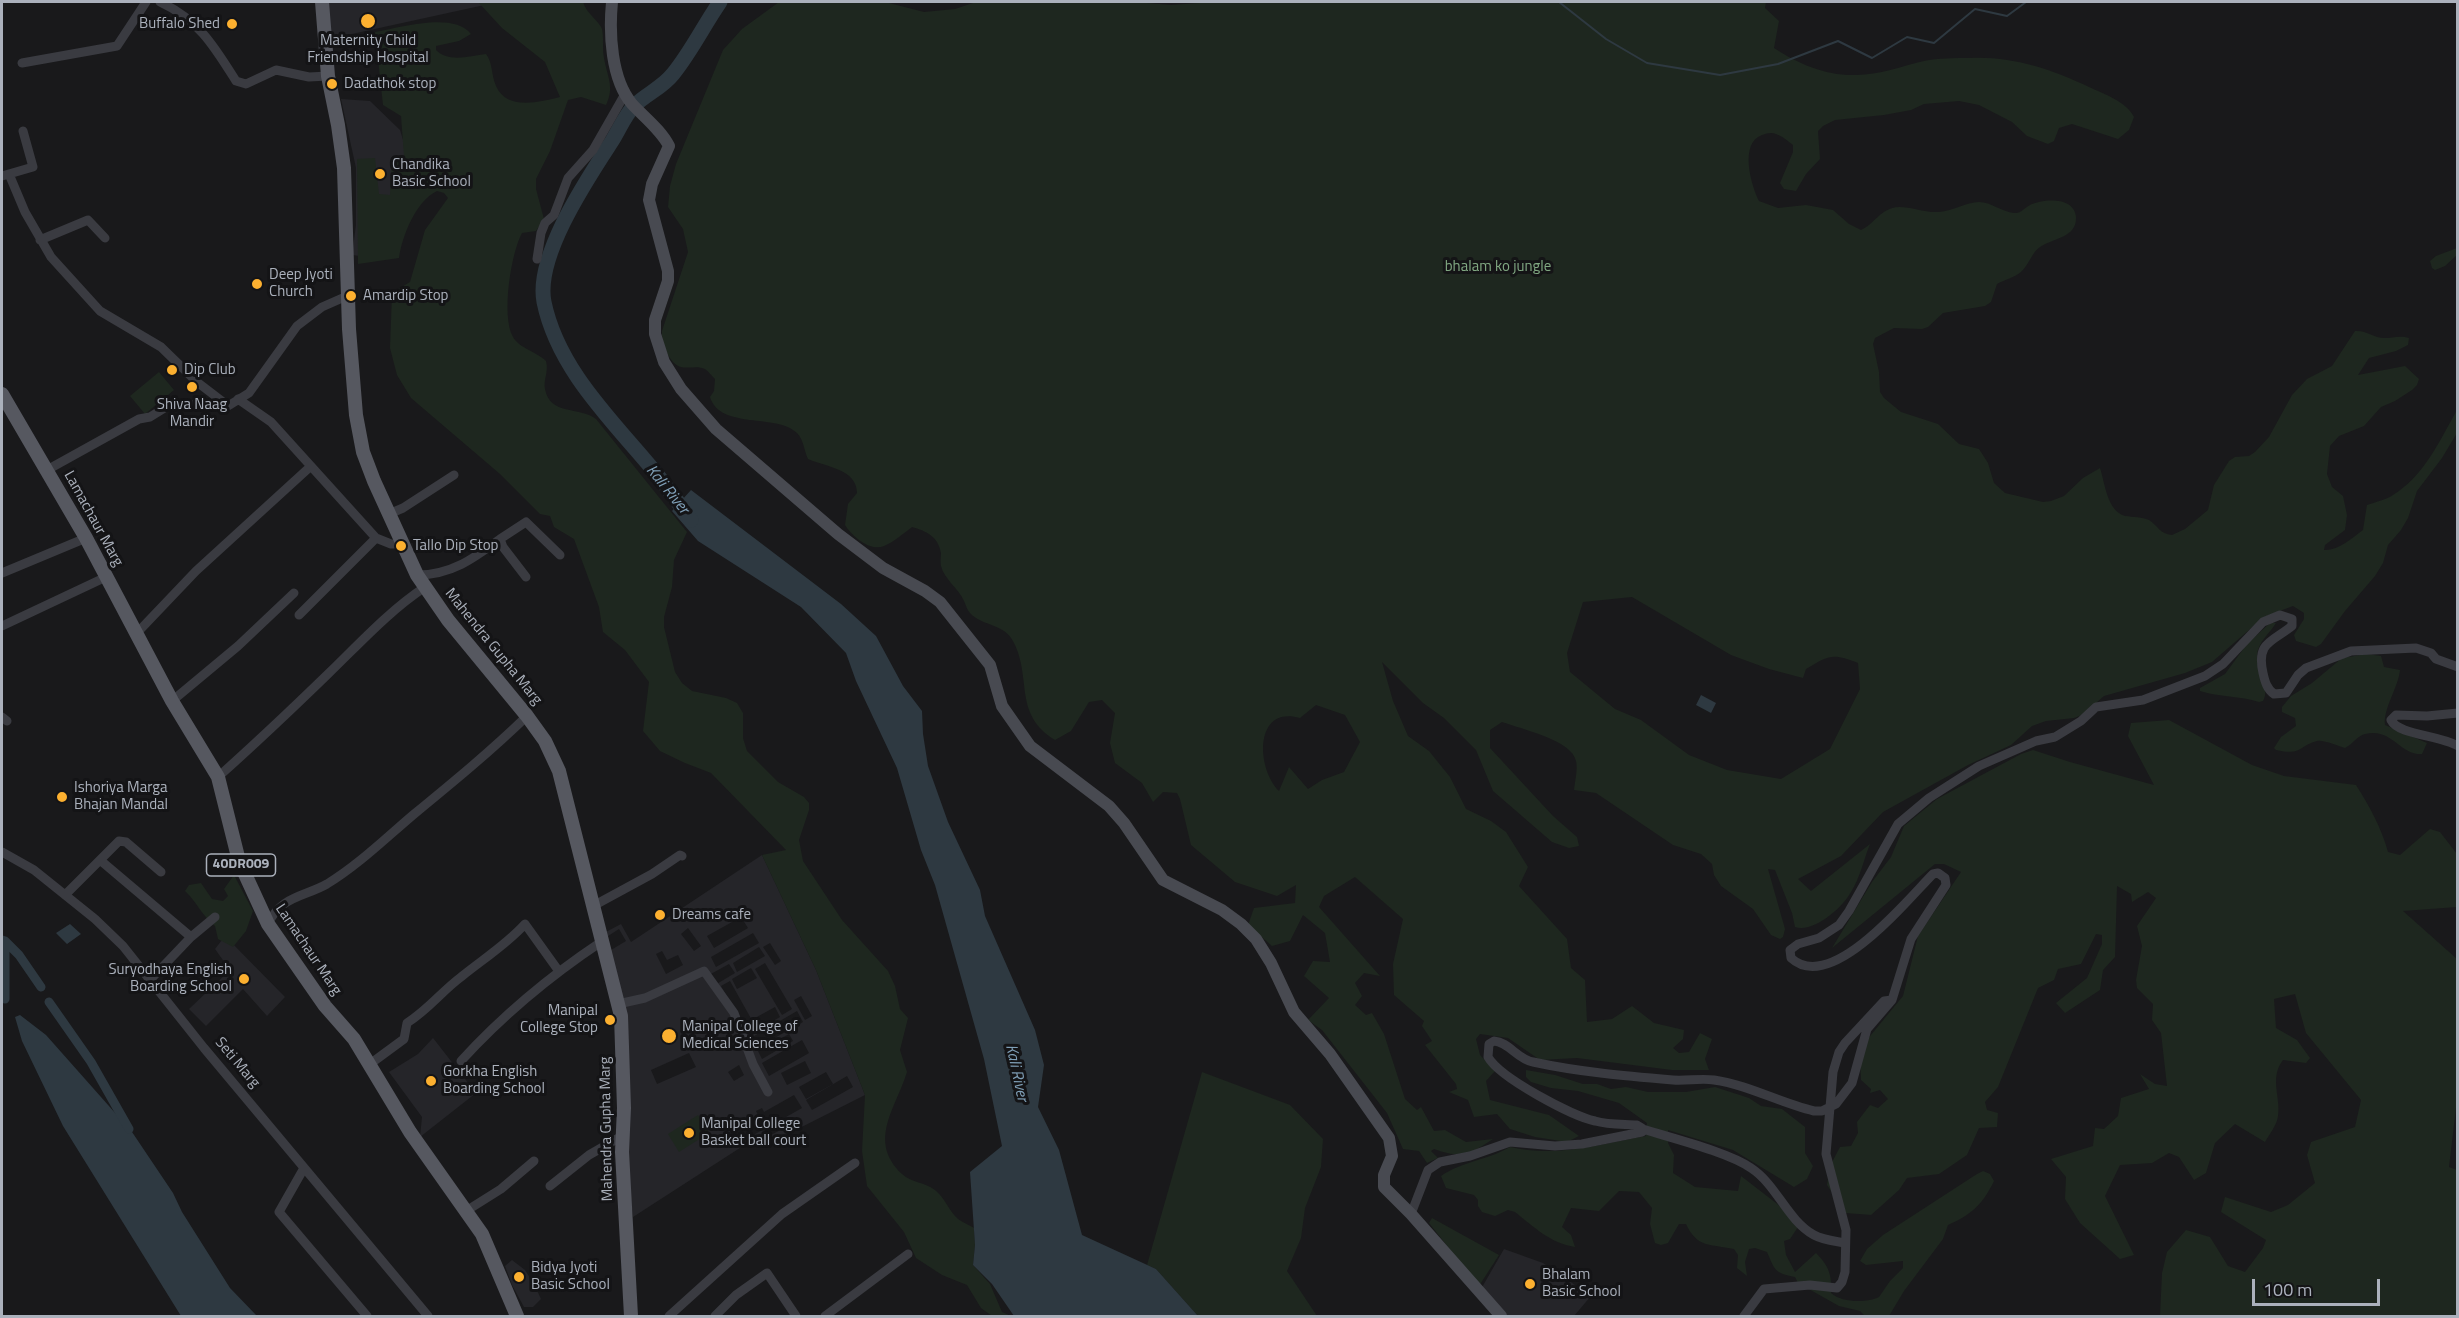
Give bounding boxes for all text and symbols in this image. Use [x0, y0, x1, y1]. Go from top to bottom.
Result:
marker: Maternity Child Friendship Hospital [359, 12, 377, 30]
place label: Buffalo Shed [139, 15, 220, 33]
marker: Buffalo Shed [225, 17, 239, 31]
place label: Maternity Child Friendship Hospital [307, 32, 429, 67]
place label: Dadathok stop [344, 75, 436, 93]
marker: Dadathok stop [325, 77, 339, 91]
place label: Chandika Basic School [392, 156, 471, 191]
marker: Chandika Basic School [373, 167, 387, 181]
park label: bhalam ko jungle [1445, 258, 1551, 276]
place label: Deep Jyoti Church [269, 266, 333, 301]
marker: Deep Jyoti Church [250, 277, 264, 291]
place label: Amardip Stop [363, 287, 448, 305]
marker: Amardip Stop [344, 289, 358, 303]
place label: Dip Club [184, 361, 236, 379]
marker: Dip Club [165, 363, 179, 377]
marker: Shiva Naag Mandir [185, 380, 199, 394]
place label: Shiva Naag Mandir [157, 396, 227, 431]
water label: Kali River [641, 461, 693, 519]
street label: Lamachaur Marg [59, 468, 127, 570]
place label: Tallo Dip Stop [413, 537, 498, 555]
marker: Tallo Dip Stop [394, 539, 408, 553]
street label: Mahendra Gupha Marg [440, 585, 546, 709]
place label: Ishoriya Marga Bhajan Mandal [74, 779, 168, 814]
marker: Ishoriya Marga Bhajan Mandal [55, 790, 69, 804]
road number: 40DR009 [206, 854, 276, 876]
street label: Lamachaur Marg [271, 901, 345, 999]
place label: Dreams cafe [672, 906, 751, 924]
marker: Dreams cafe [653, 908, 667, 922]
place label: Suryodhaya English Boarding School [108, 961, 232, 996]
marker: Suryodhaya English Boarding School [237, 972, 251, 986]
place label: Manipal College Stop [520, 1002, 598, 1037]
marker: Manipal College Stop [603, 1013, 617, 1027]
place label: Manipal College of Medical Sciences [682, 1018, 798, 1053]
marker: Manipal College of Medical Sciences [660, 1027, 678, 1045]
street label: Seti Marg [211, 1034, 263, 1092]
water label: Kali River [1001, 1043, 1031, 1103]
street label: Mahendra Gupha Marg [597, 1057, 617, 1201]
place label: Gorkha English Boarding School [443, 1063, 545, 1098]
marker: Gorkha English Boarding School [424, 1074, 438, 1088]
place label: Manipal College Basket ball court [701, 1115, 806, 1150]
marker: Manipal College Basket ball court [682, 1126, 696, 1140]
place label: Bidya Jyoti Basic School [531, 1259, 610, 1294]
place label: Bhalam Basic School [1542, 1266, 1621, 1301]
scale bar [2255, 1267, 2382, 1305]
marker: Bidya Jyoti Basic School [512, 1270, 526, 1284]
text: 100 m [2263, 1276, 2312, 1303]
marker: Bhalam Basic School [1523, 1277, 1537, 1291]

